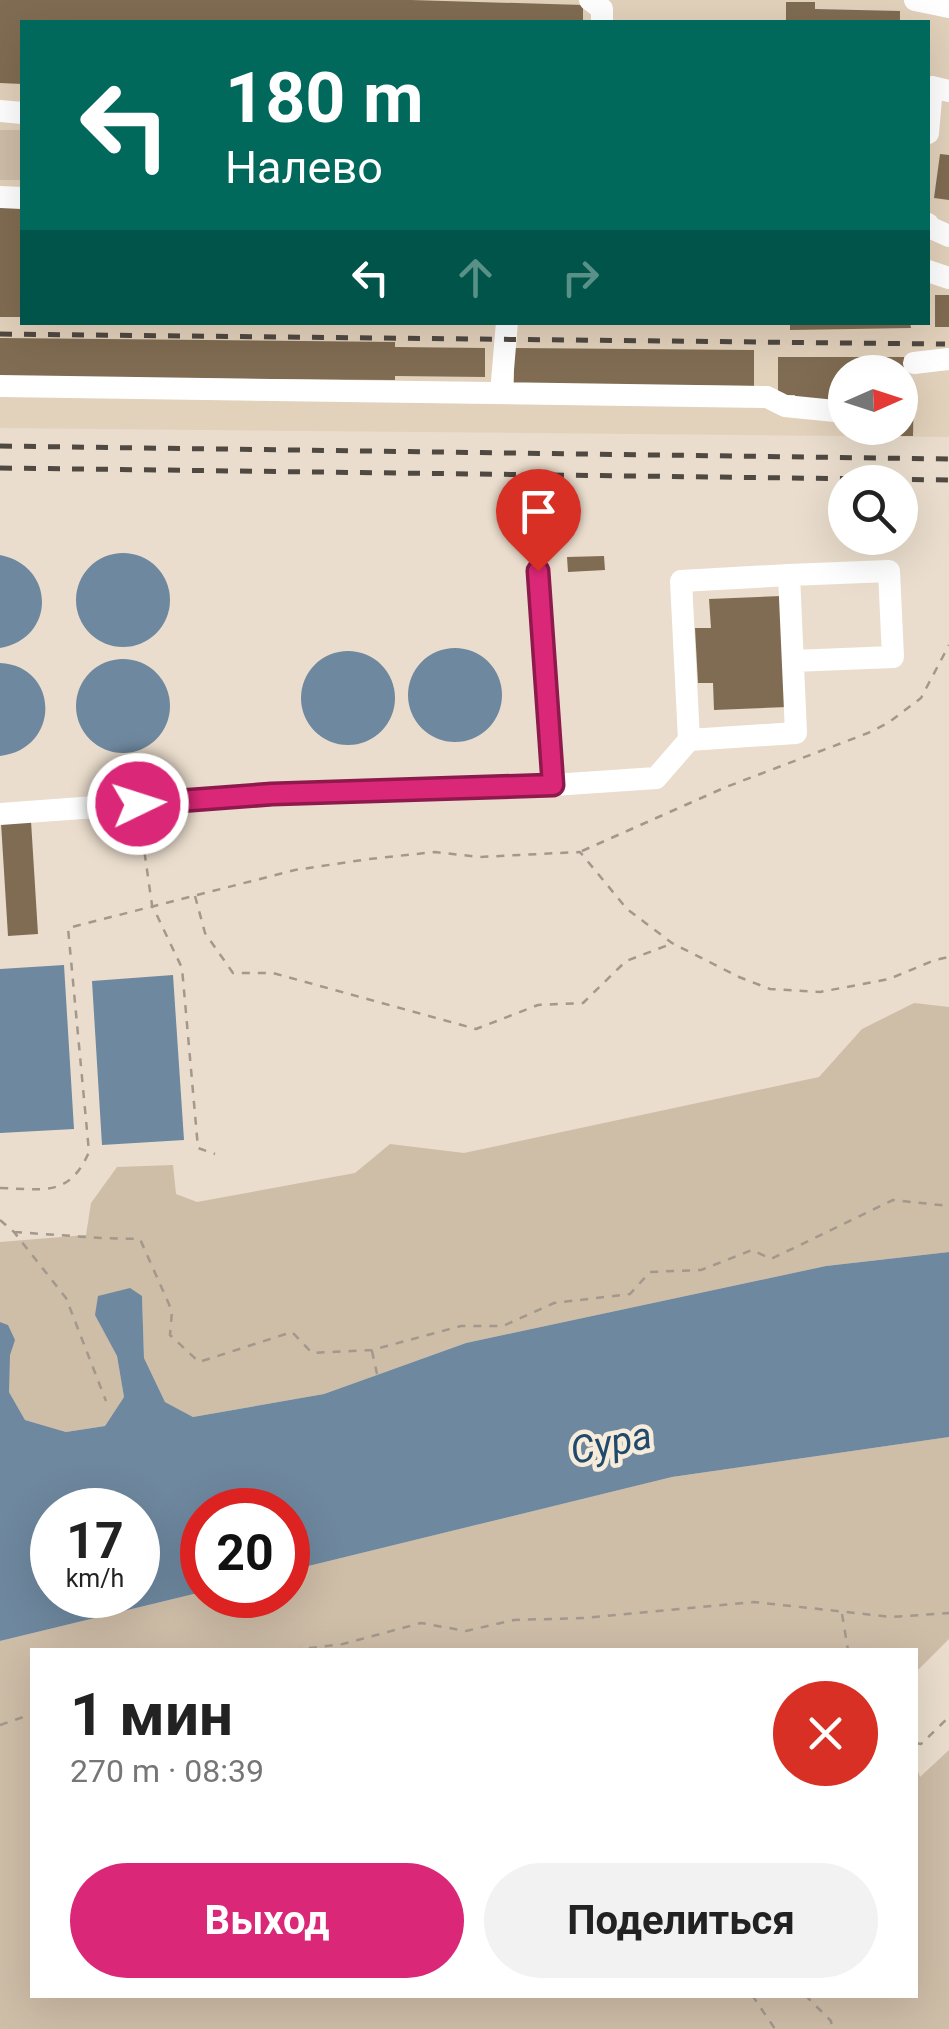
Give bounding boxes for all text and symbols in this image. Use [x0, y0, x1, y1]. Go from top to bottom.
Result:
text: 180 m [225, 57, 424, 139]
icon: left [60, 60, 190, 190]
text: Налево [225, 141, 383, 194]
icon: left [343, 250, 398, 305]
icon: ahead [448, 250, 503, 305]
icon: right [553, 250, 608, 305]
north arrow [828, 355, 918, 445]
map controls [828, 355, 918, 555]
button: search [828, 465, 918, 555]
pin [496, 469, 581, 572]
icon: arrive [511, 484, 566, 539]
position arrow [86, 752, 190, 856]
water label: Сура [566, 1413, 656, 1473]
speed limit sign: 20 [180, 1488, 310, 1618]
text: 17 [66, 1512, 124, 1570]
text: km/h [66, 1564, 124, 1593]
text: 1 мин [70, 1679, 233, 1750]
button: close [773, 1681, 878, 1786]
text: 270 m · 08:39 [70, 1752, 264, 1790]
button: Выход [70, 1863, 464, 1978]
button: Поделиться [484, 1863, 878, 1978]

